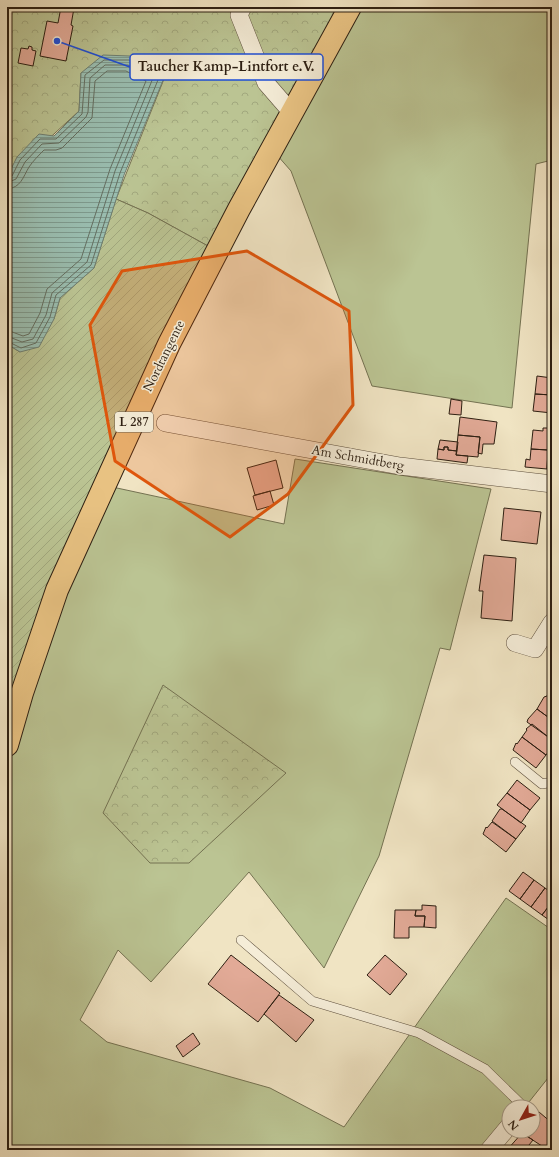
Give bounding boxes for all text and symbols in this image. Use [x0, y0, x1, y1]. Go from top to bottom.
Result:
callout: Taucher Kamp-Lintfort e.V. [130, 54, 323, 80]
text: Taucher Kamp-Lintfort e.V. [138, 57, 314, 76]
street label: Nordtangente [139, 317, 189, 395]
road number: L 287 [115, 412, 153, 432]
street label: Am Schmidtberg [310, 441, 406, 475]
north arrow [501, 1099, 541, 1139]
text: N [504, 1116, 522, 1133]

